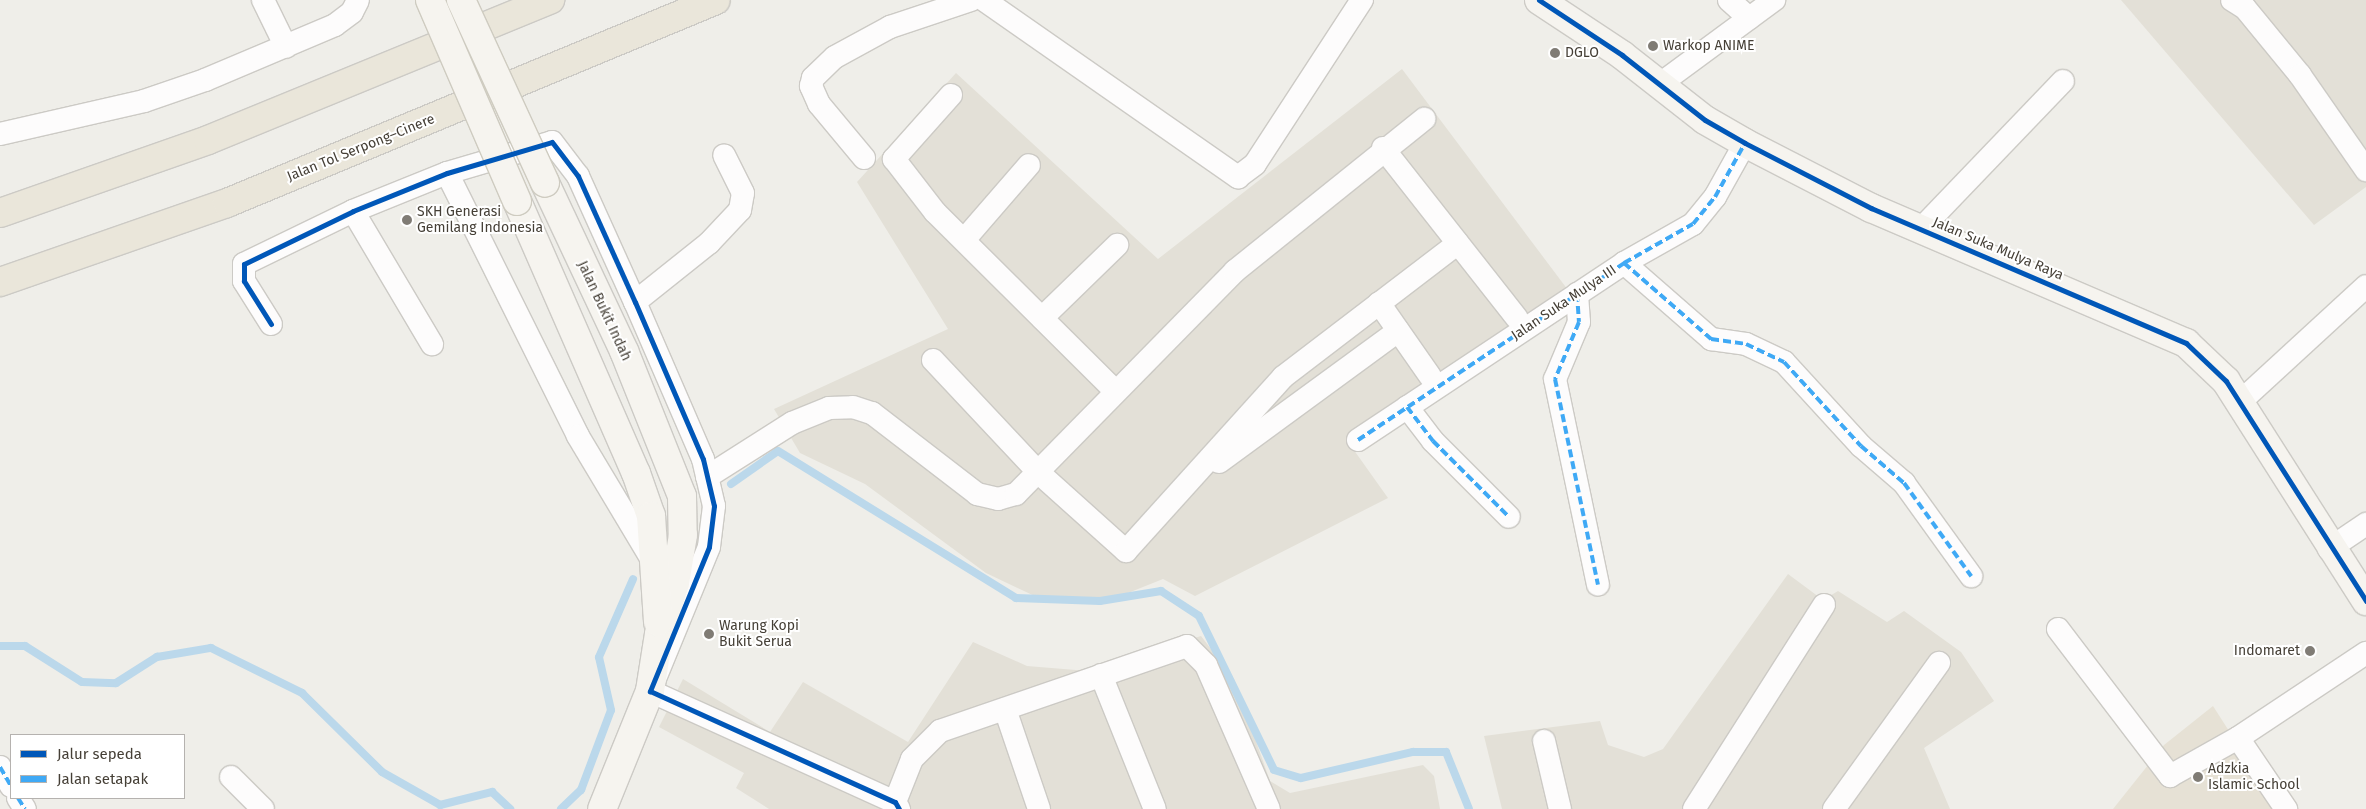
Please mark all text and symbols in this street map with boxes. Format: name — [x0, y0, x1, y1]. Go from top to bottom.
place label: Warkop ANIME — [1663, 38, 1755, 54]
marker: Warkop ANIME — [1647, 40, 1659, 52]
place label: DGLO — [1565, 45, 1599, 61]
marker: DGLO — [1549, 47, 1561, 59]
street label: Jalan Tol Serpong–Cinere — [285, 111, 437, 185]
place label: SKH Generasi Gemilang Indonesia — [417, 204, 543, 236]
marker: SKH Generasi Gemilang Indonesia — [401, 214, 413, 226]
street label: Jalan Suka Mulya Raya — [1930, 214, 2066, 284]
street label: Jalan Bukit Indah — [573, 258, 635, 364]
street label: Jalan Suka Mulya III — [1508, 262, 1620, 344]
place label: Warung Kopi Bukit Serua — [719, 618, 799, 650]
marker: Warung Kopi Bukit Serua — [703, 628, 715, 640]
place label: Indomaret — [2234, 643, 2300, 659]
marker: Indomaret — [2304, 645, 2316, 657]
legend — [10, 734, 185, 799]
text: Jalur sepeda — [57, 745, 142, 763]
place label: Adzkia Islamic School — [2208, 761, 2300, 794]
text: Jalan setapak — [57, 770, 148, 788]
marker: Adzkia Islamic School — [2192, 771, 2204, 783]

